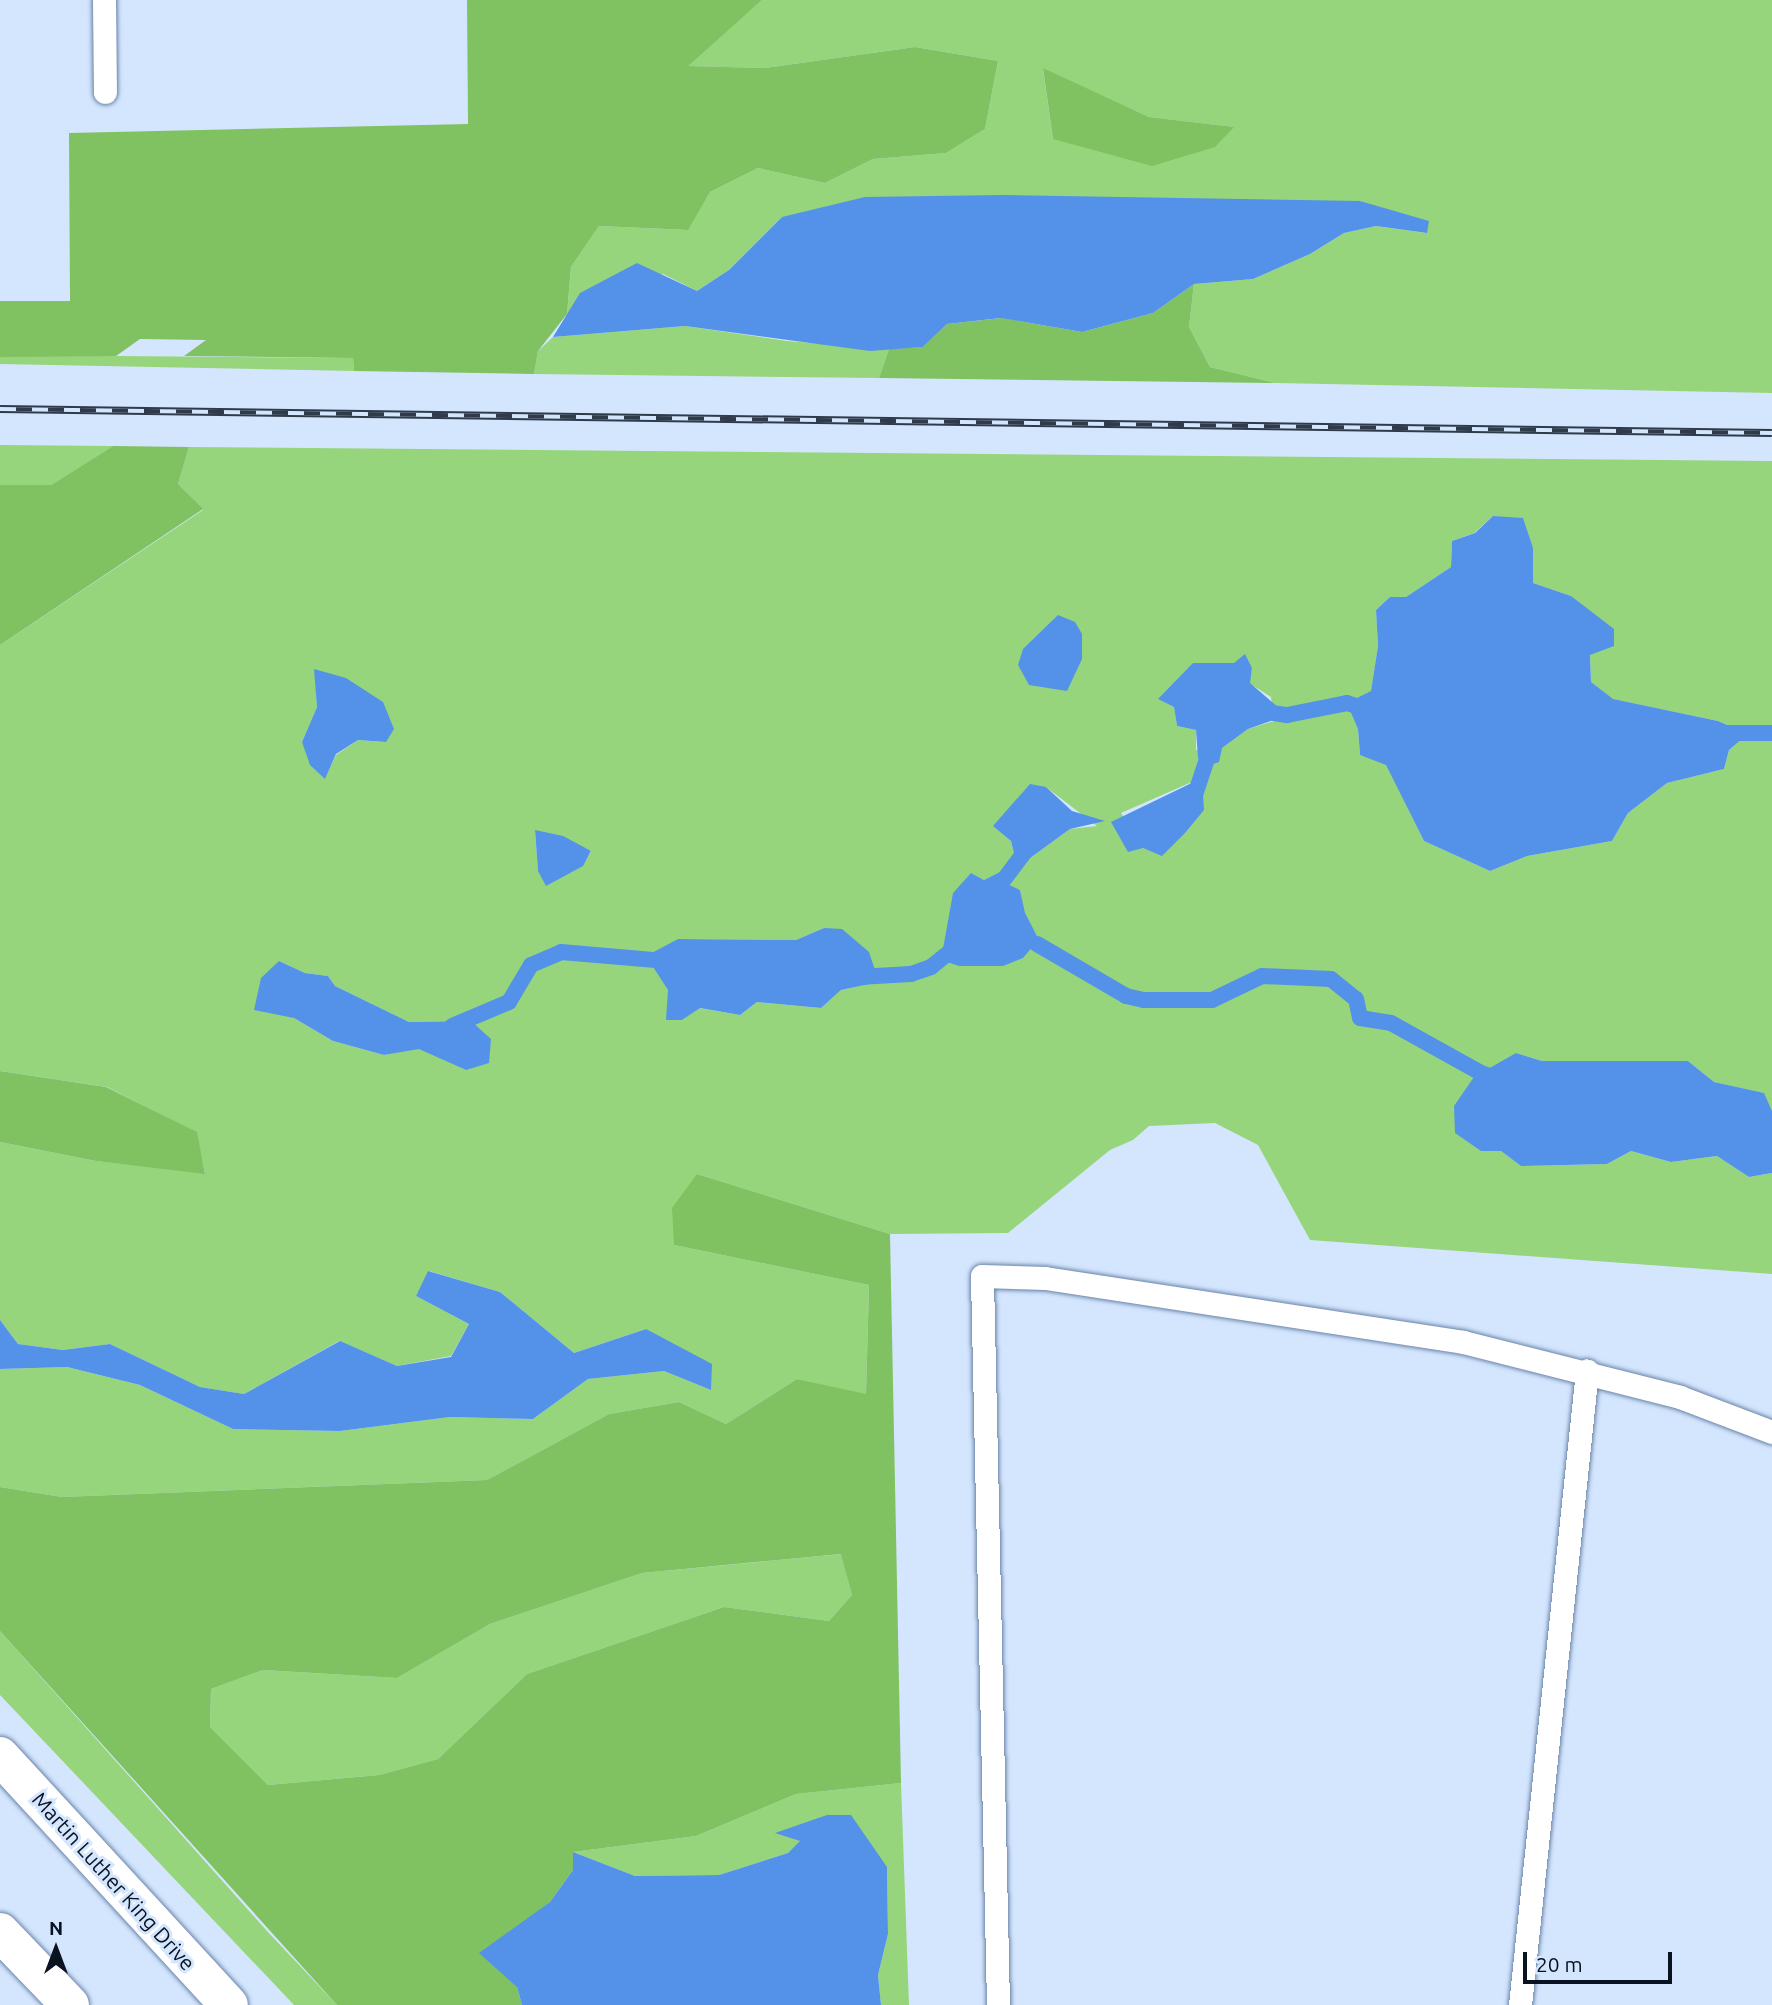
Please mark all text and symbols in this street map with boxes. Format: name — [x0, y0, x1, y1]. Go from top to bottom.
street label: Martin Luther King Drive — [27, 1787, 201, 1975]
north arrow — [21, 1914, 91, 1984]
text: N — [49, 1917, 63, 1939]
scale bar — [1527, 1938, 1676, 1982]
text: 20 m — [1536, 1952, 1583, 1976]

